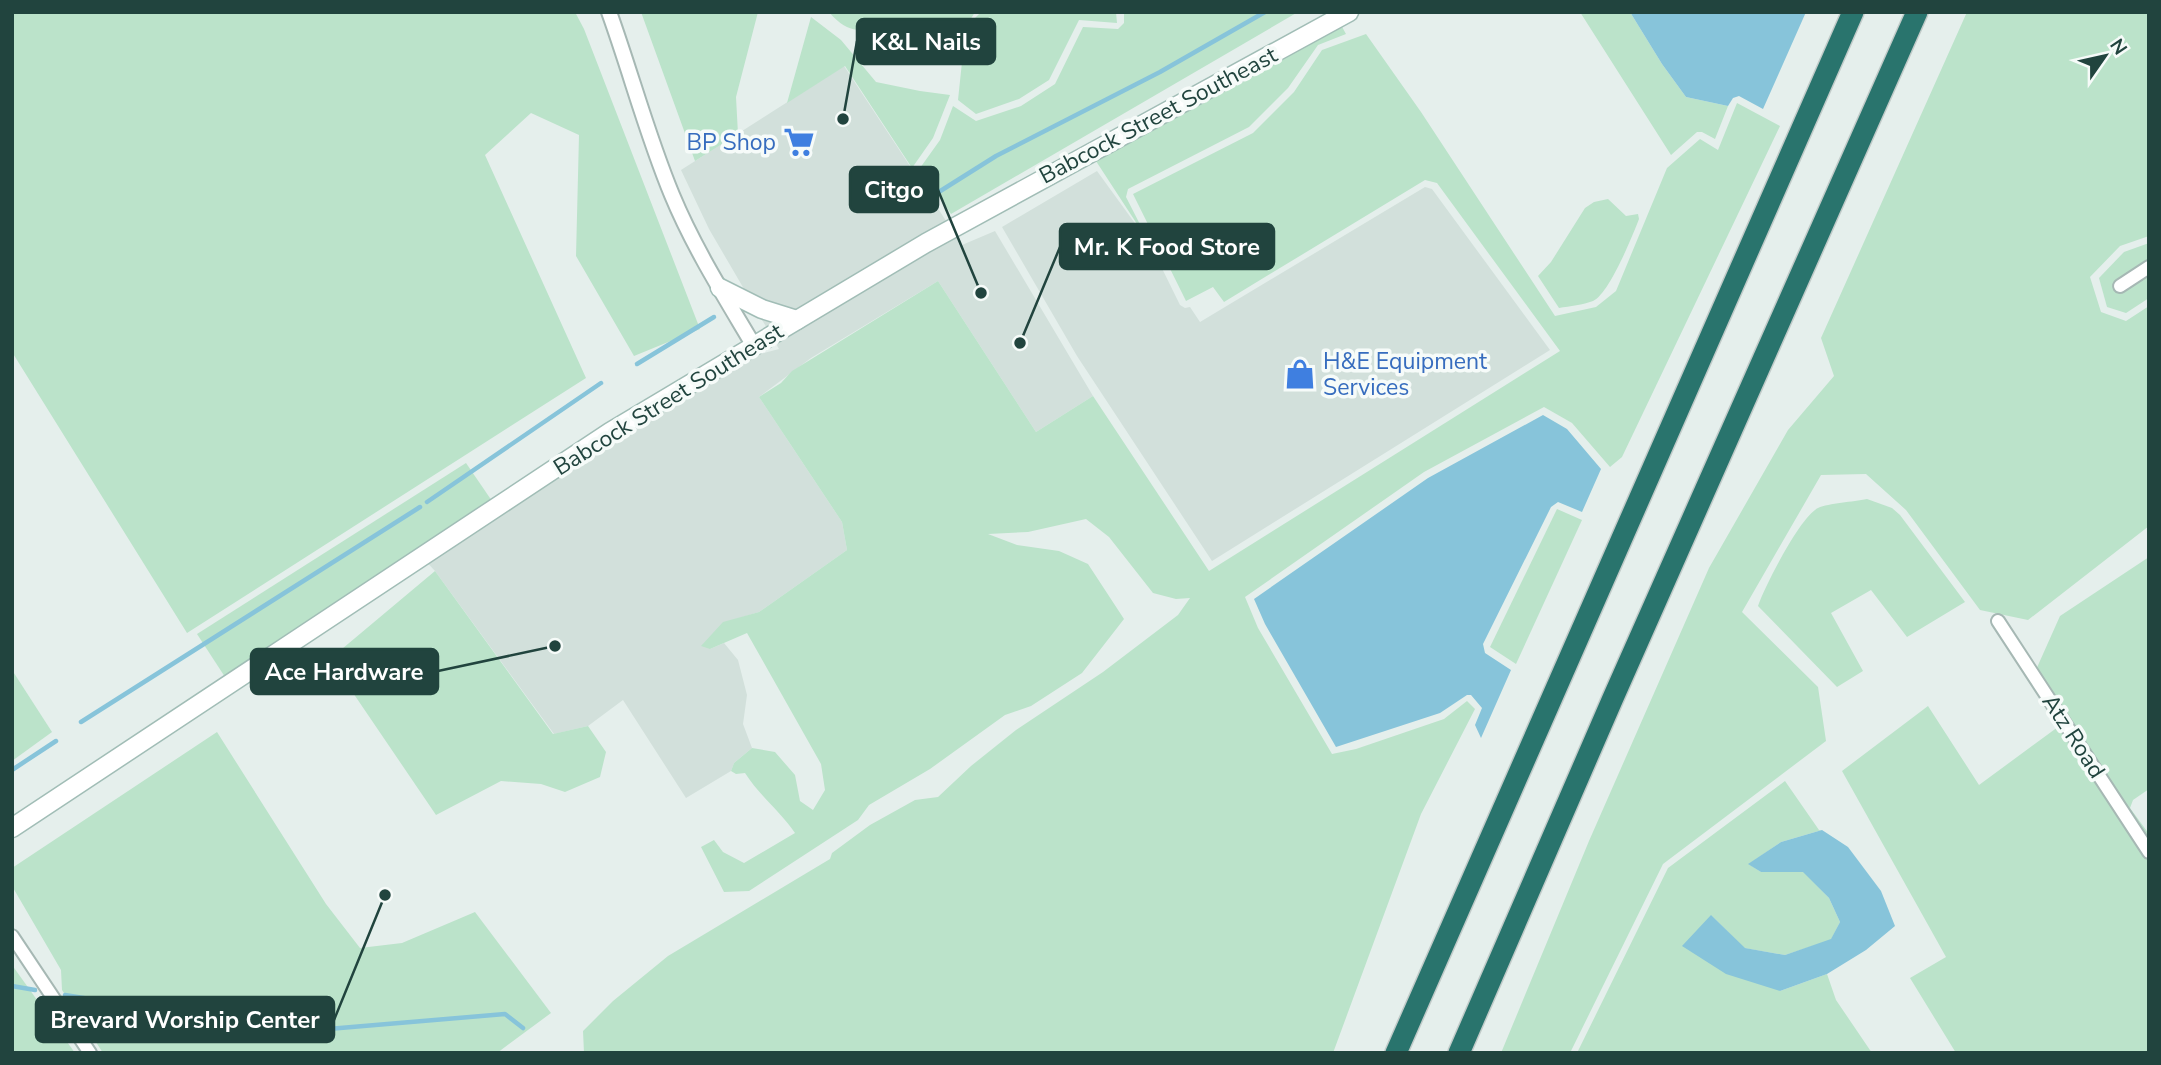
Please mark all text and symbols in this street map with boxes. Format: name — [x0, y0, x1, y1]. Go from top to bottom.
callout: K&L Nails — [857, 19, 995, 64]
north arrow — [2070, 21, 2140, 91]
text: K&L Nails — [871, 26, 981, 58]
text: N — [2104, 34, 2133, 60]
street label: Babcock Street Southeast — [1034, 39, 1284, 191]
supermarket icon: BP Shop — [782, 125, 816, 159]
place label: BP Shop — [687, 127, 776, 158]
callout: Citgo — [850, 167, 938, 212]
text: Citgo — [864, 174, 924, 206]
callout: Mr. K Food Store — [1060, 224, 1274, 269]
text: Mr. K Food Store — [1074, 231, 1260, 263]
street label: Babcock Street Southeast — [547, 315, 790, 483]
place label: H&E Equipment Services — [1323, 346, 1488, 403]
shop icon: H&E Equipment Services — [1283, 357, 1317, 391]
callout: Ace Hardware — [251, 649, 438, 694]
text: Ace Hardware — [264, 656, 424, 688]
street label: Atz Road — [2035, 688, 2112, 784]
callout: Brevard Worship Center — [36, 997, 334, 1042]
text: Brevard Worship Center — [50, 1004, 320, 1036]

